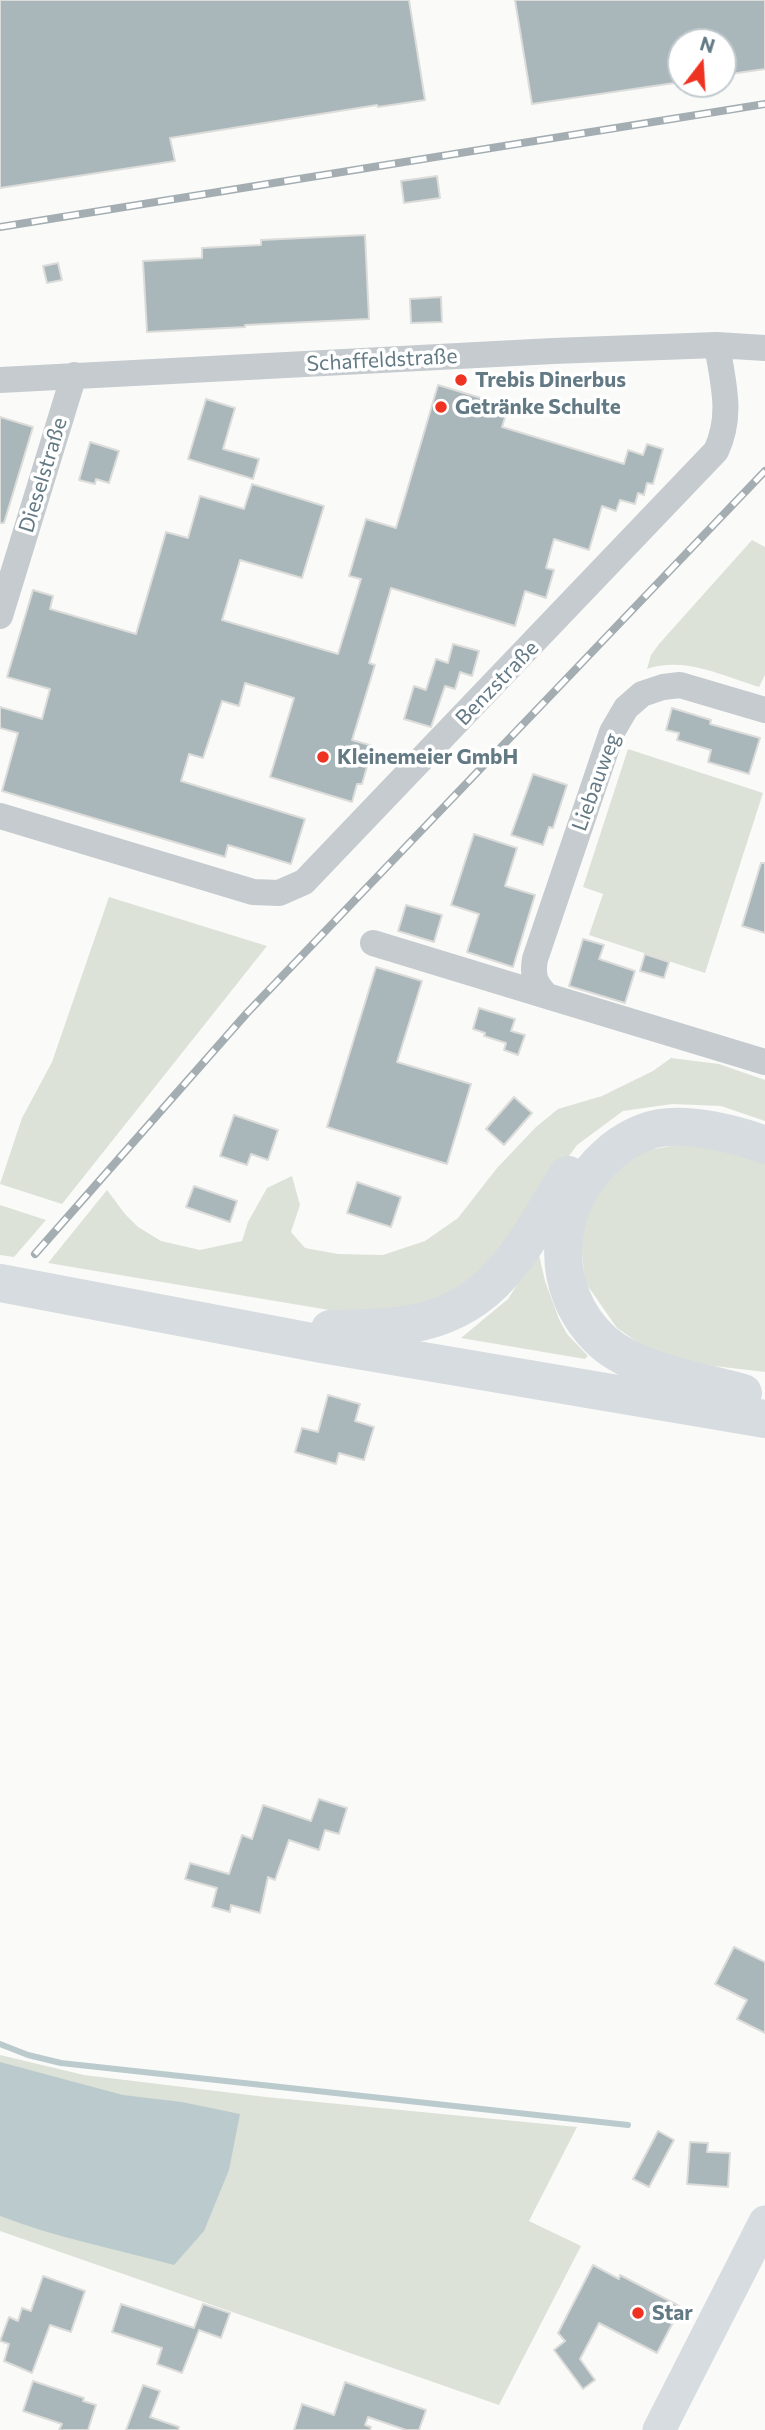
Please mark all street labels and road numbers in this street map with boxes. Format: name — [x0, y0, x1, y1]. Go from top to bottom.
street label: Schaffeldstraße — [306, 343, 458, 377]
street label: Dieselstraße — [14, 414, 72, 536]
street label: Benzstraße — [450, 635, 544, 731]
street label: Liebauweg — [567, 730, 625, 834]

